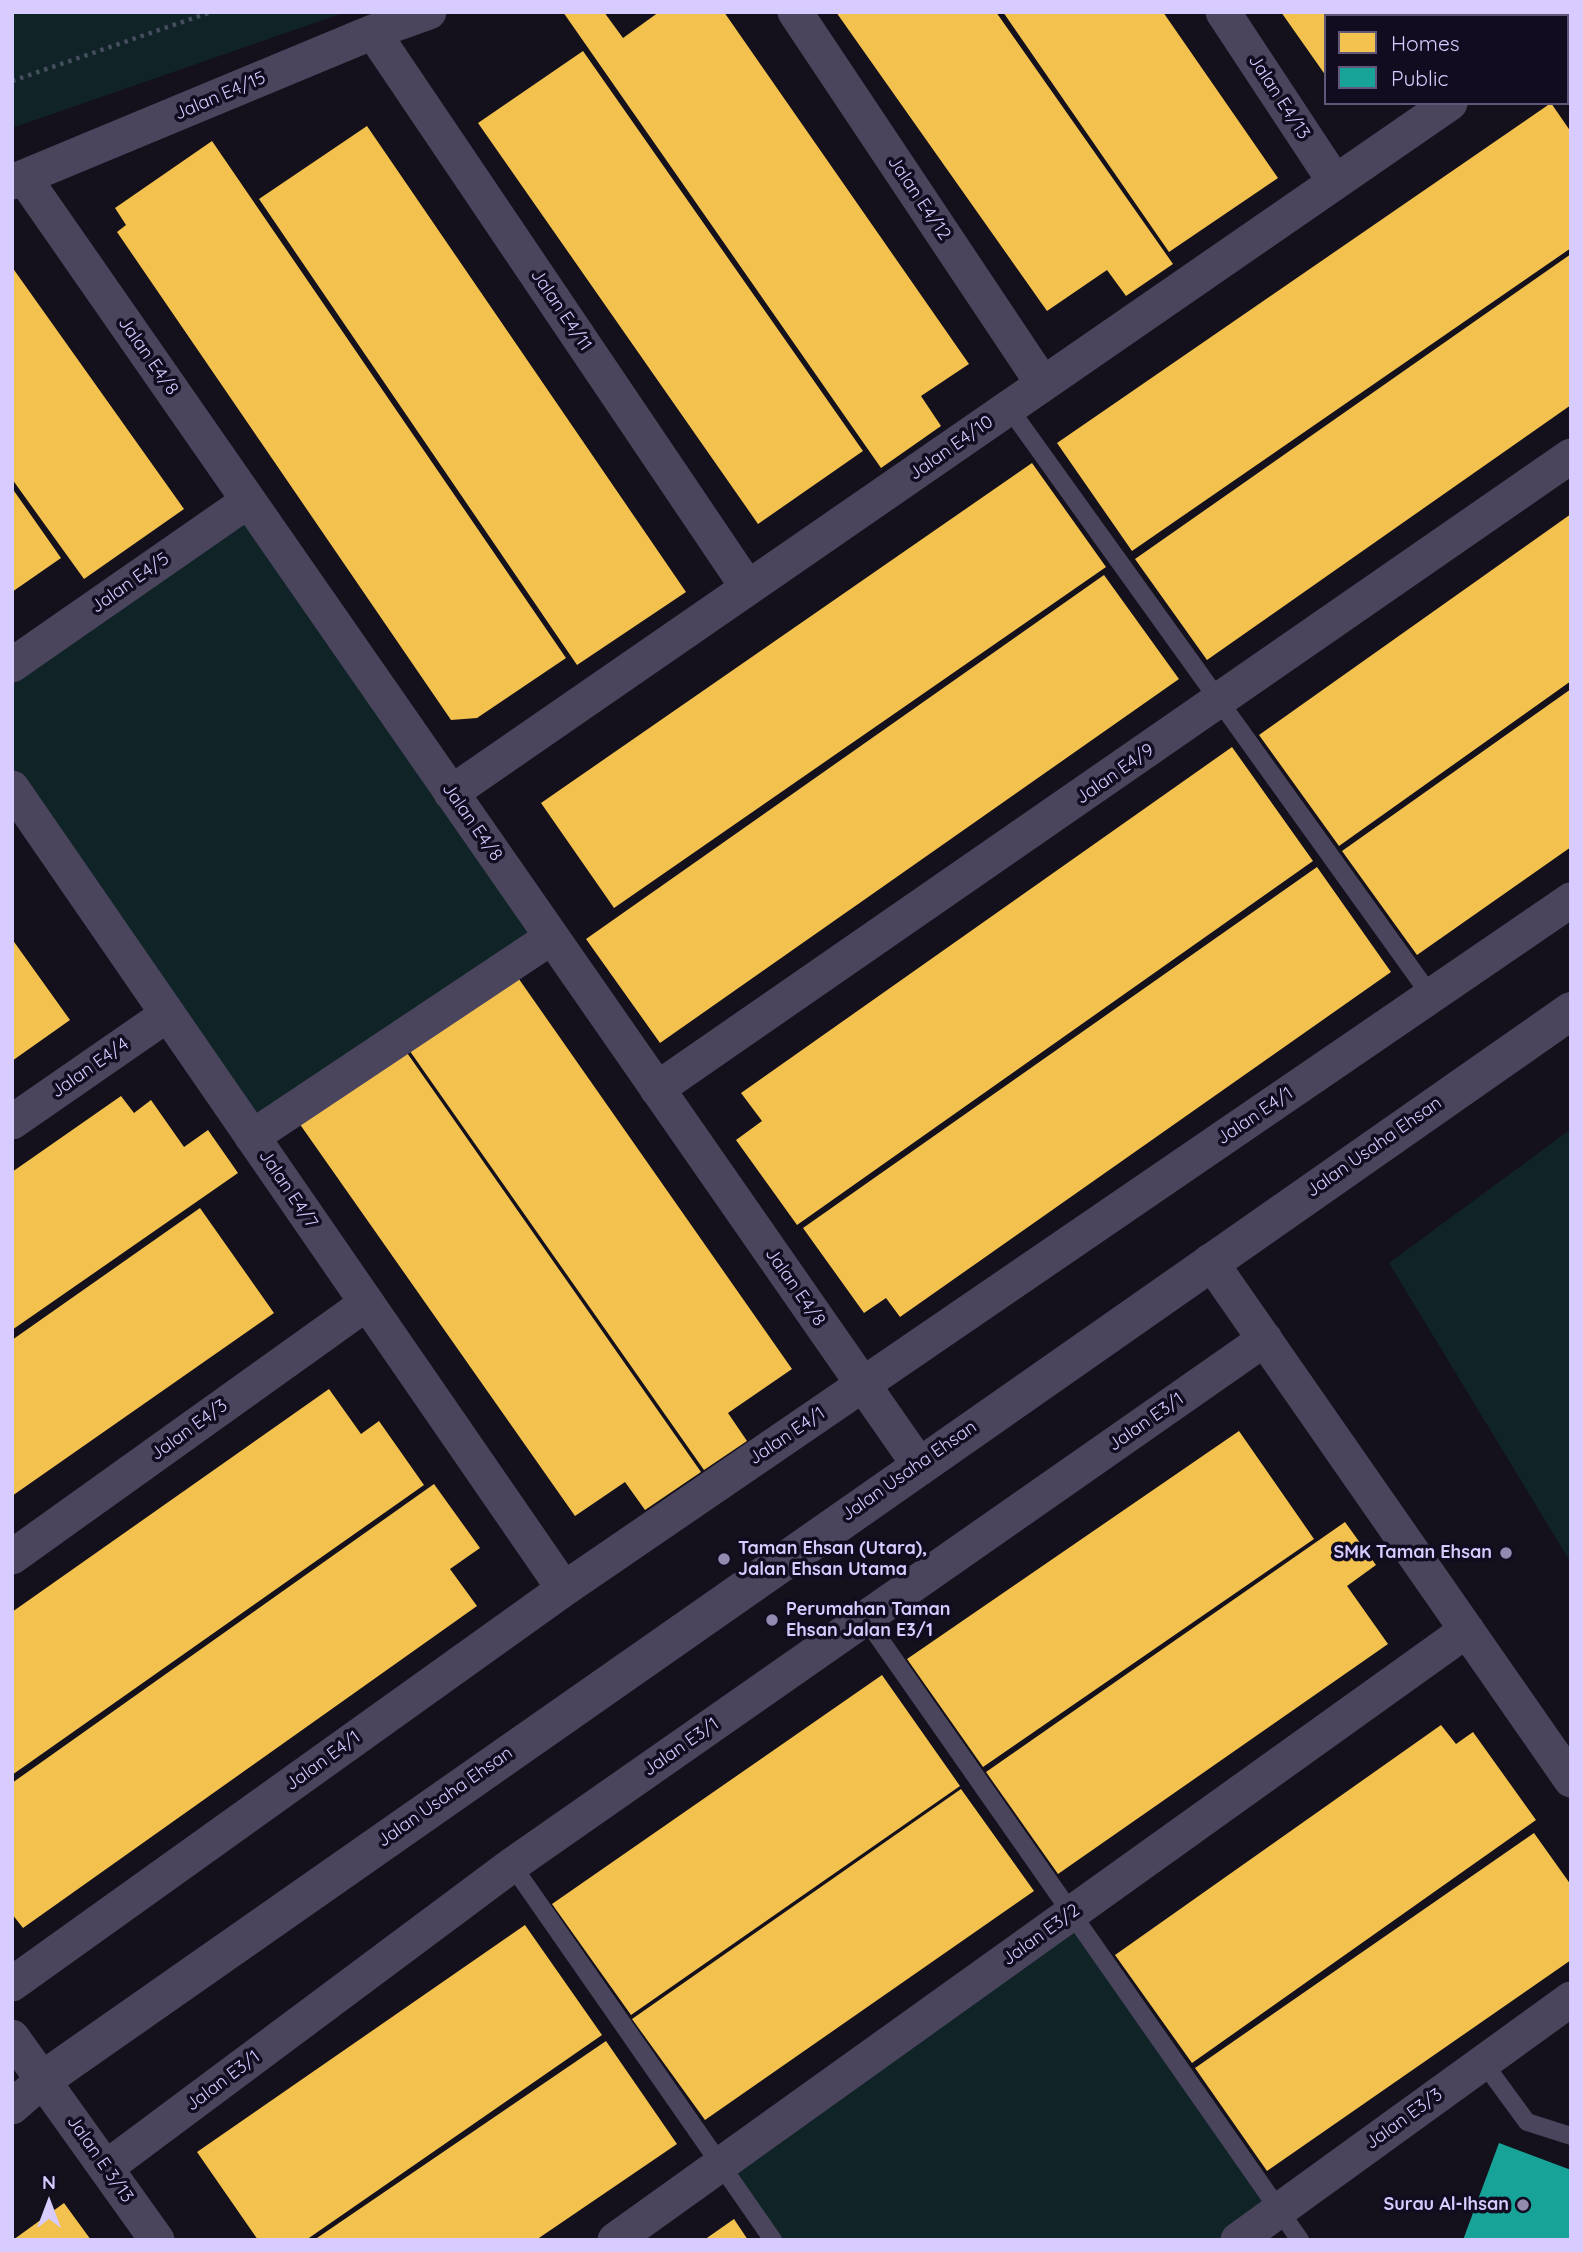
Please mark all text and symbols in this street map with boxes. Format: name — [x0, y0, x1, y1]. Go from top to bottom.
legend — [1324, 14, 1569, 105]
text: Homes — [1391, 30, 1460, 56]
street label: Jalan E4/13 — [1244, 51, 1314, 143]
text: Public — [1391, 65, 1448, 91]
street label: Jalan E4/15 — [171, 67, 269, 125]
street label: Jalan E4/12 — [883, 152, 955, 244]
street label: Jalan E4/11 — [526, 265, 596, 355]
street label: Jalan E4/8 — [113, 313, 183, 399]
street label: Jalan E4/10 — [905, 411, 997, 485]
street label: Jalan E4/5 — [87, 548, 173, 618]
street label: Jalan E4/9 — [1072, 739, 1158, 809]
street label: Jalan E4/8 — [437, 779, 507, 865]
street label: Jalan E4/4 — [47, 1033, 133, 1103]
street label: Jalan E4/1 — [1213, 1083, 1297, 1149]
street label: Jalan Usaha Ehsan — [1302, 1092, 1446, 1202]
street label: Jalan E4/7 — [254, 1146, 322, 1232]
street label: Jalan E4/8 — [760, 1244, 830, 1330]
street label: Jalan E3/1 — [1104, 1388, 1188, 1456]
street label: Jalan E4/3 — [146, 1395, 232, 1465]
street label: Jalan E4/1 — [745, 1403, 829, 1469]
street label: Jalan Usaha Ehsan — [837, 1416, 981, 1526]
place label: Taman Ehsan (Utara), Jalan Ehsan Utama — [738, 1538, 927, 1580]
place label: SMK Taman Ehsan — [1334, 1542, 1492, 1564]
marker: SMK Taman Ehsan — [1498, 1545, 1514, 1561]
marker: Taman Ehsan (Utara), Jalan Ehsan Utama — [716, 1551, 732, 1567]
place label: Perumahan Taman Ehsan Jalan E3/1 — [786, 1599, 951, 1642]
marker: Perumahan Taman Ehsan Jalan E3/1 — [764, 1612, 780, 1628]
street label: Jalan E3/1 — [639, 1713, 723, 1781]
street label: Jalan E4/1 — [281, 1727, 365, 1795]
street label: Jalan Usaha Ehsan — [373, 1742, 517, 1852]
street label: Jalan E3/2 — [998, 1900, 1084, 1970]
street label: Jalan E3/1 — [182, 2046, 264, 2116]
street label: Jalan E3/3 — [1361, 2084, 1447, 2154]
street label: Jalan E 3/13 — [62, 2111, 138, 2207]
north arrow — [14, 2168, 84, 2238]
text: N — [42, 2170, 56, 2194]
place label: Surau Al-Ihsan — [1384, 2194, 1509, 2216]
marker: Surau Al-Ihsan — [1515, 2197, 1531, 2213]

